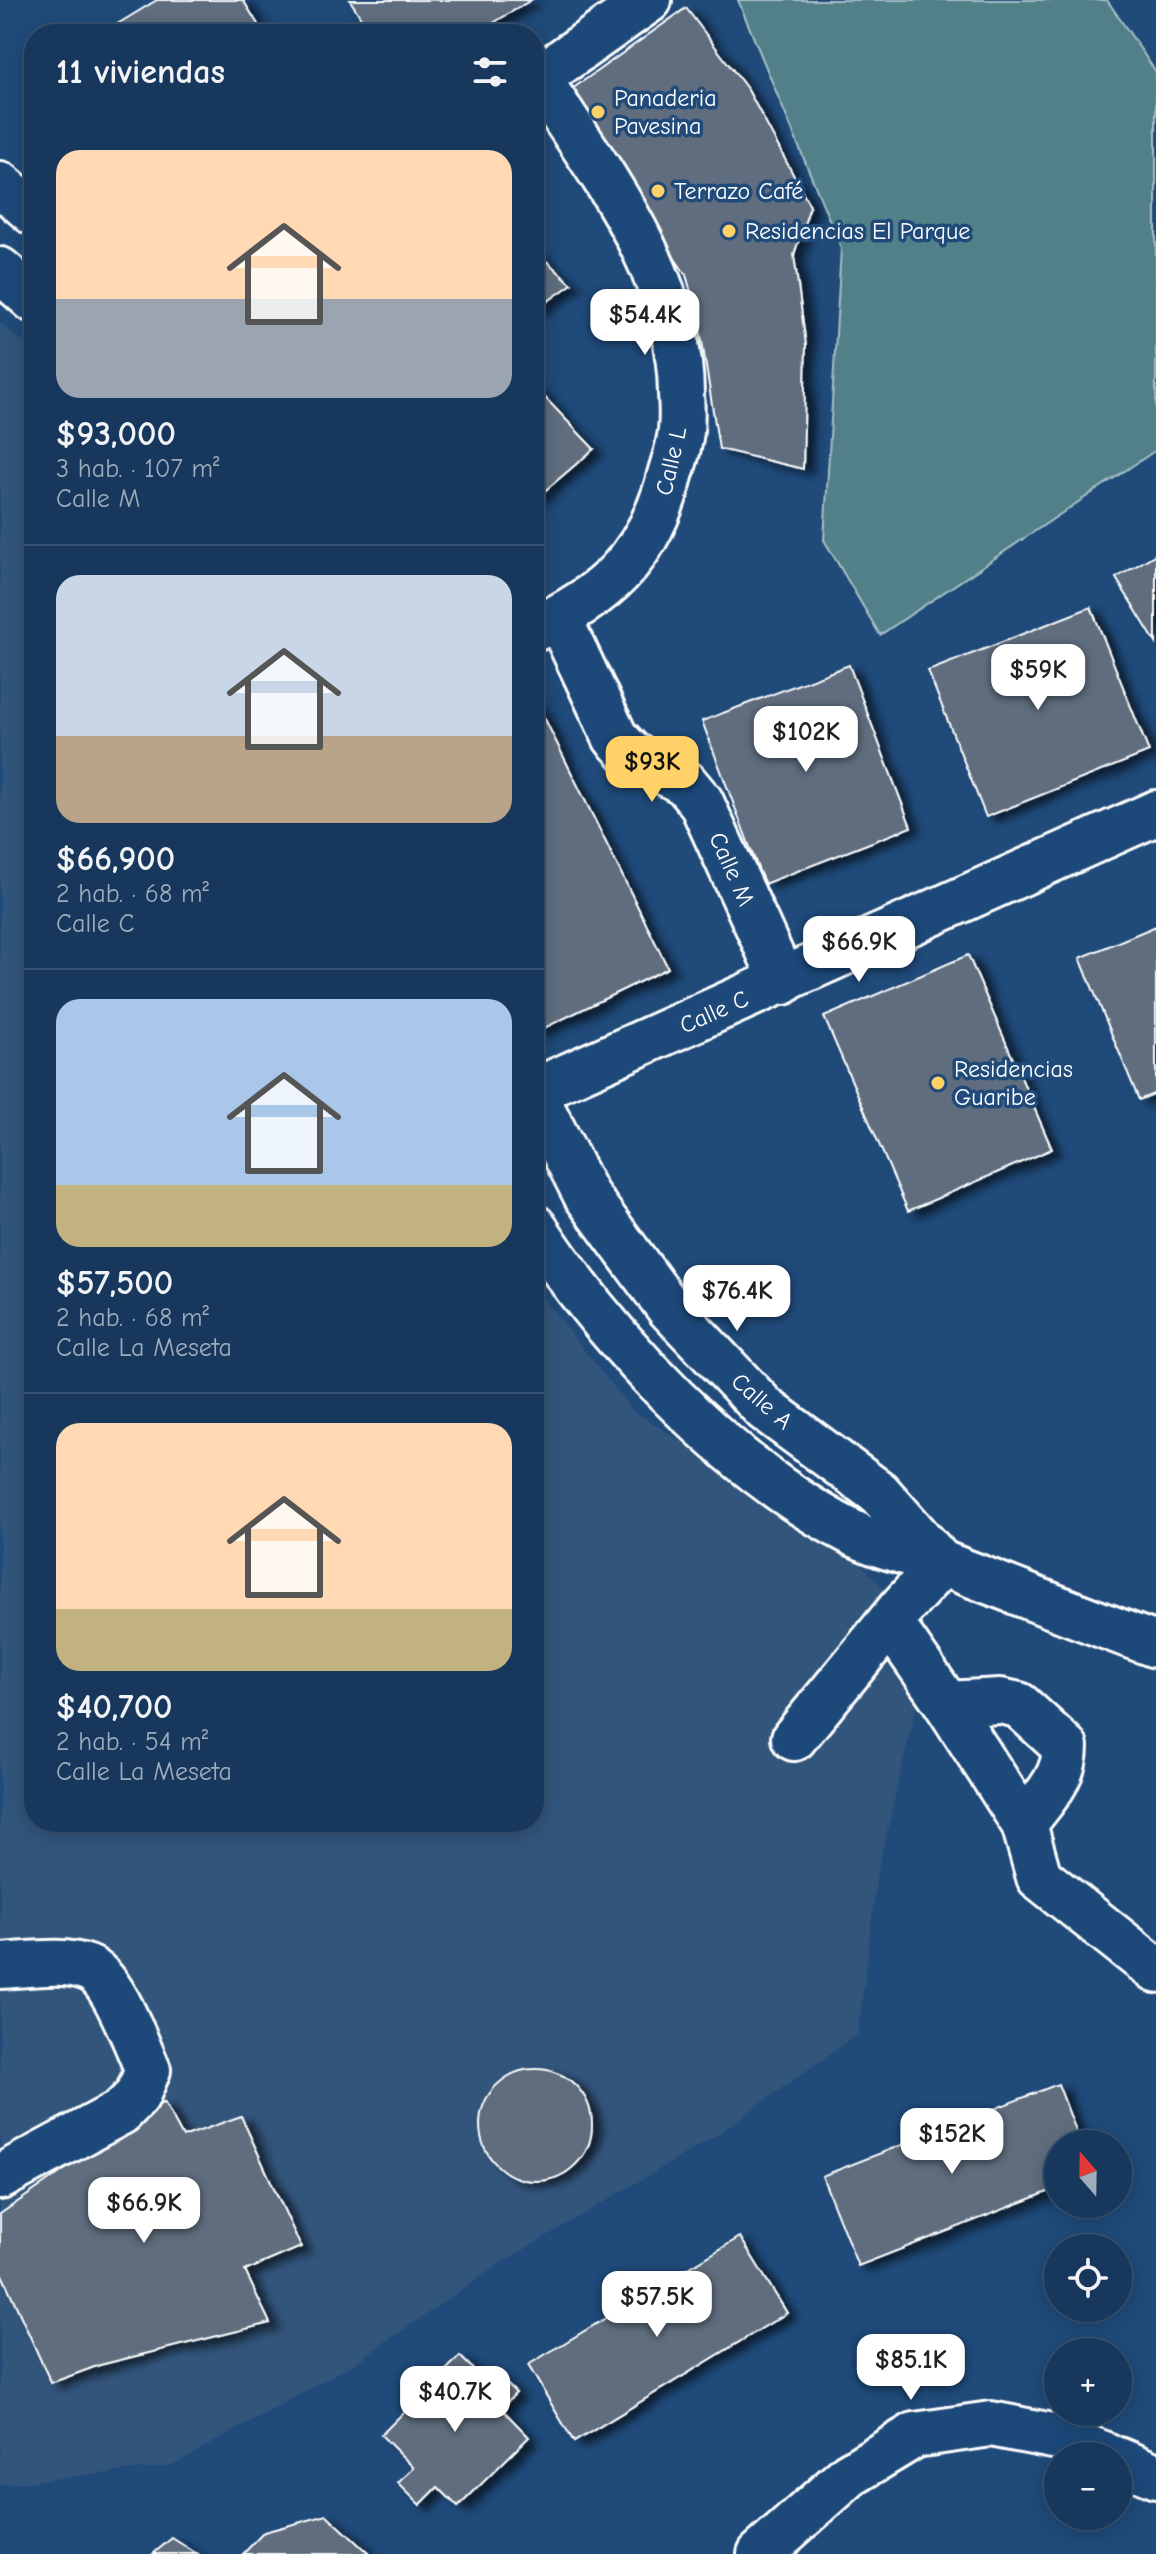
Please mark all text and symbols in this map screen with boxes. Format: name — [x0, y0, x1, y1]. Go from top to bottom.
icon: filters — [468, 50, 512, 94]
text: 11 viviendas — [56, 52, 225, 92]
place label: Panaderia Pavesina — [614, 84, 717, 140]
marker: Panaderia Pavesina — [589, 103, 607, 121]
place label: Terrazo Café — [674, 177, 803, 205]
marker: Terrazo Café — [649, 182, 667, 200]
icon: home — [212, 202, 356, 346]
place label: Residencias El Parque — [745, 217, 970, 245]
marker: Residencias El Parque — [720, 222, 738, 240]
pin: $54.4K — [580, 289, 710, 357]
text: $54.4K — [608, 300, 682, 330]
text: $93,000 — [56, 414, 176, 454]
street label: Calle L — [650, 424, 692, 498]
text: 3 hab. · 107 m² — [56, 454, 219, 484]
text: Calle M — [56, 484, 140, 514]
icon: home — [212, 627, 356, 771]
pin: $59K — [991, 644, 1085, 712]
text: $59K — [1009, 655, 1067, 685]
pin: $102K — [750, 706, 862, 774]
text: $102K — [772, 717, 840, 747]
pin: $93K — [605, 736, 699, 804]
text: $93K — [624, 747, 680, 777]
street label: Calle M — [703, 828, 761, 910]
text: $66,900 — [56, 839, 175, 879]
text: 2 hab. · 68 m² — [56, 879, 209, 909]
text: Calle C — [56, 909, 134, 939]
pin: $66.9K — [794, 916, 924, 984]
text: $66.9K — [821, 927, 897, 957]
street label: Calle C — [675, 984, 753, 1040]
icon: home — [212, 1051, 356, 1195]
place label: Residencias Guaribe — [954, 1055, 1073, 1111]
marker: Residencias Guaribe — [929, 1074, 947, 1092]
text: $57,500 — [56, 1263, 173, 1303]
pin: $76.4K — [672, 1265, 802, 1333]
text: $76.4K — [701, 1276, 773, 1306]
text: 2 hab. · 68 m² — [56, 1303, 209, 1333]
text: Calle La Meseta — [56, 1333, 232, 1363]
street label: Calle A — [726, 1367, 798, 1435]
icon: home — [212, 1475, 356, 1619]
text: $40,700 — [56, 1687, 173, 1727]
text: 2 hab. · 54 m² — [56, 1727, 208, 1757]
text: Calle La Meseta — [56, 1757, 232, 1787]
pin: $152K — [896, 2108, 1008, 2176]
text: $152K — [918, 2119, 986, 2149]
north arrow — [1044, 2130, 1132, 2218]
map controls — [1044, 2130, 1132, 2530]
pin: $66.9K — [79, 2177, 209, 2245]
text: $66.9K — [106, 2188, 182, 2218]
button: locate — [1044, 2234, 1132, 2322]
pin: $57.5K — [592, 2271, 722, 2339]
text: $57.5K — [620, 2282, 694, 2312]
pin: $85.1K — [846, 2334, 976, 2402]
button: + — [1044, 2338, 1132, 2426]
text: $85.1K — [875, 2345, 947, 2375]
pin: $40.7K — [390, 2366, 520, 2434]
text: $40.7K — [418, 2377, 492, 2407]
button: − — [1044, 2442, 1132, 2530]

